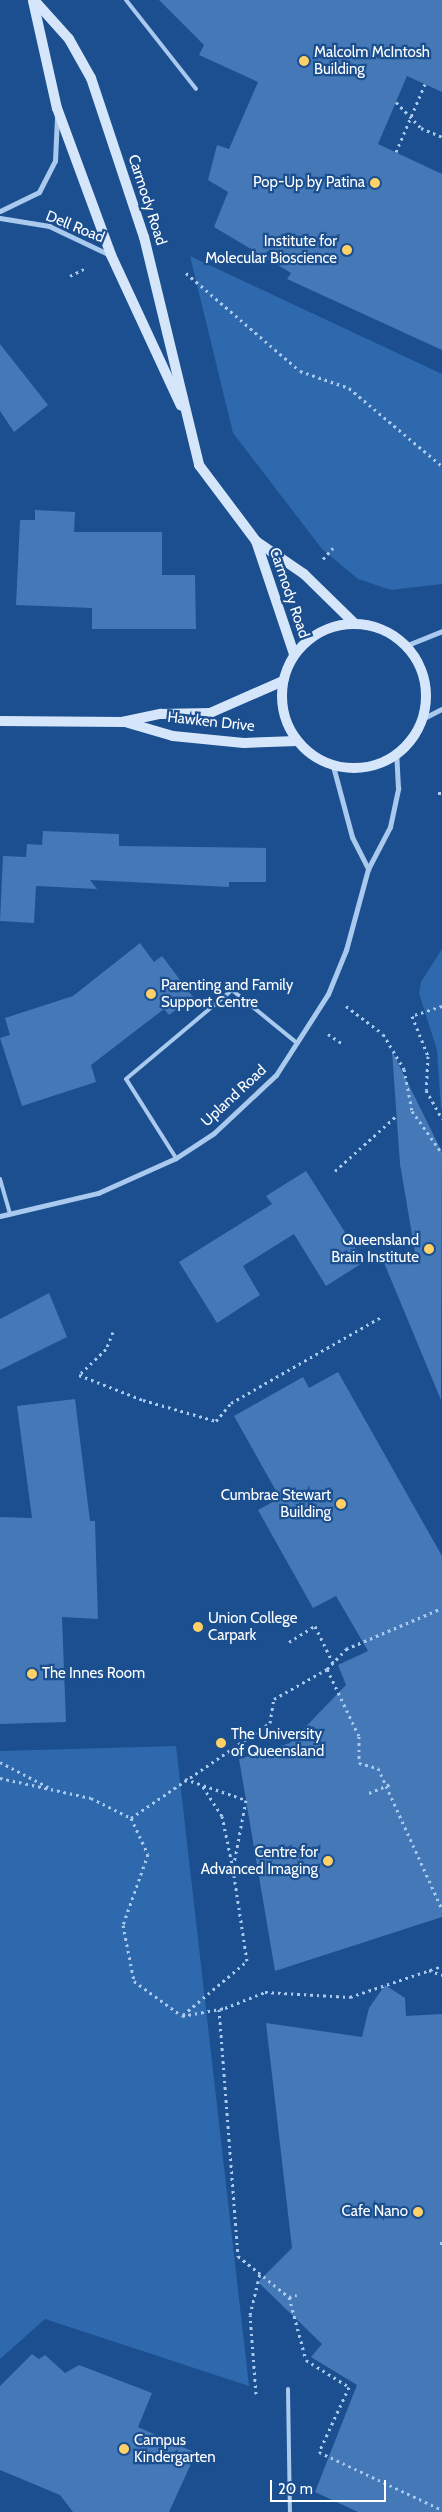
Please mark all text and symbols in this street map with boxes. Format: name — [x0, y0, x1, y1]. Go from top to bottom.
place label: Malcolm McIntosh Building — [314, 43, 430, 78]
marker: Malcolm McIntosh Building — [298, 55, 310, 67]
street label: Carmody Road — [124, 152, 170, 248]
place label: Pop-Up by Patina — [253, 174, 365, 192]
marker: Pop-Up by Patina — [369, 177, 381, 189]
street label: Dell Road — [43, 207, 107, 247]
place label: Institute for Molecular Bioscience — [205, 232, 337, 267]
marker: Institute for Molecular Bioscience — [341, 244, 353, 256]
street label: Carmody Road — [265, 545, 313, 641]
street label: Hawken Drive — [166, 708, 256, 736]
place label: Parenting and Family Support Centre — [161, 976, 293, 1011]
marker: Parenting and Family Support Centre — [145, 988, 157, 1000]
street label: Upland Road — [198, 1061, 270, 1131]
place label: Queensland Brain Institute — [331, 1231, 419, 1266]
marker: Queensland Brain Institute — [423, 1243, 435, 1255]
place label: Cumbrae Stewart Building — [221, 1486, 331, 1521]
marker: Cumbrae Stewart Building — [335, 1498, 347, 1510]
place label: Union College Carpark — [208, 1609, 297, 1644]
marker: Union College Carpark — [192, 1621, 204, 1633]
place label: The Innes Room — [42, 1665, 145, 1683]
marker: The Innes Room — [26, 1668, 38, 1680]
place label: The University of Queensland — [231, 1725, 324, 1760]
marker: The University of Queensland — [215, 1737, 227, 1749]
place label: Centre for Advanced Imaging — [201, 1843, 318, 1878]
marker: Centre for Advanced Imaging — [322, 1855, 334, 1867]
place label: Cafe Nano — [342, 2203, 408, 2221]
marker: Cafe Nano — [412, 2206, 424, 2218]
place label: Campus Kindergarten — [134, 2431, 216, 2466]
marker: Campus Kindergarten — [118, 2443, 130, 2455]
scale bar — [272, 2470, 388, 2502]
text: 20 m — [278, 2480, 313, 2498]

